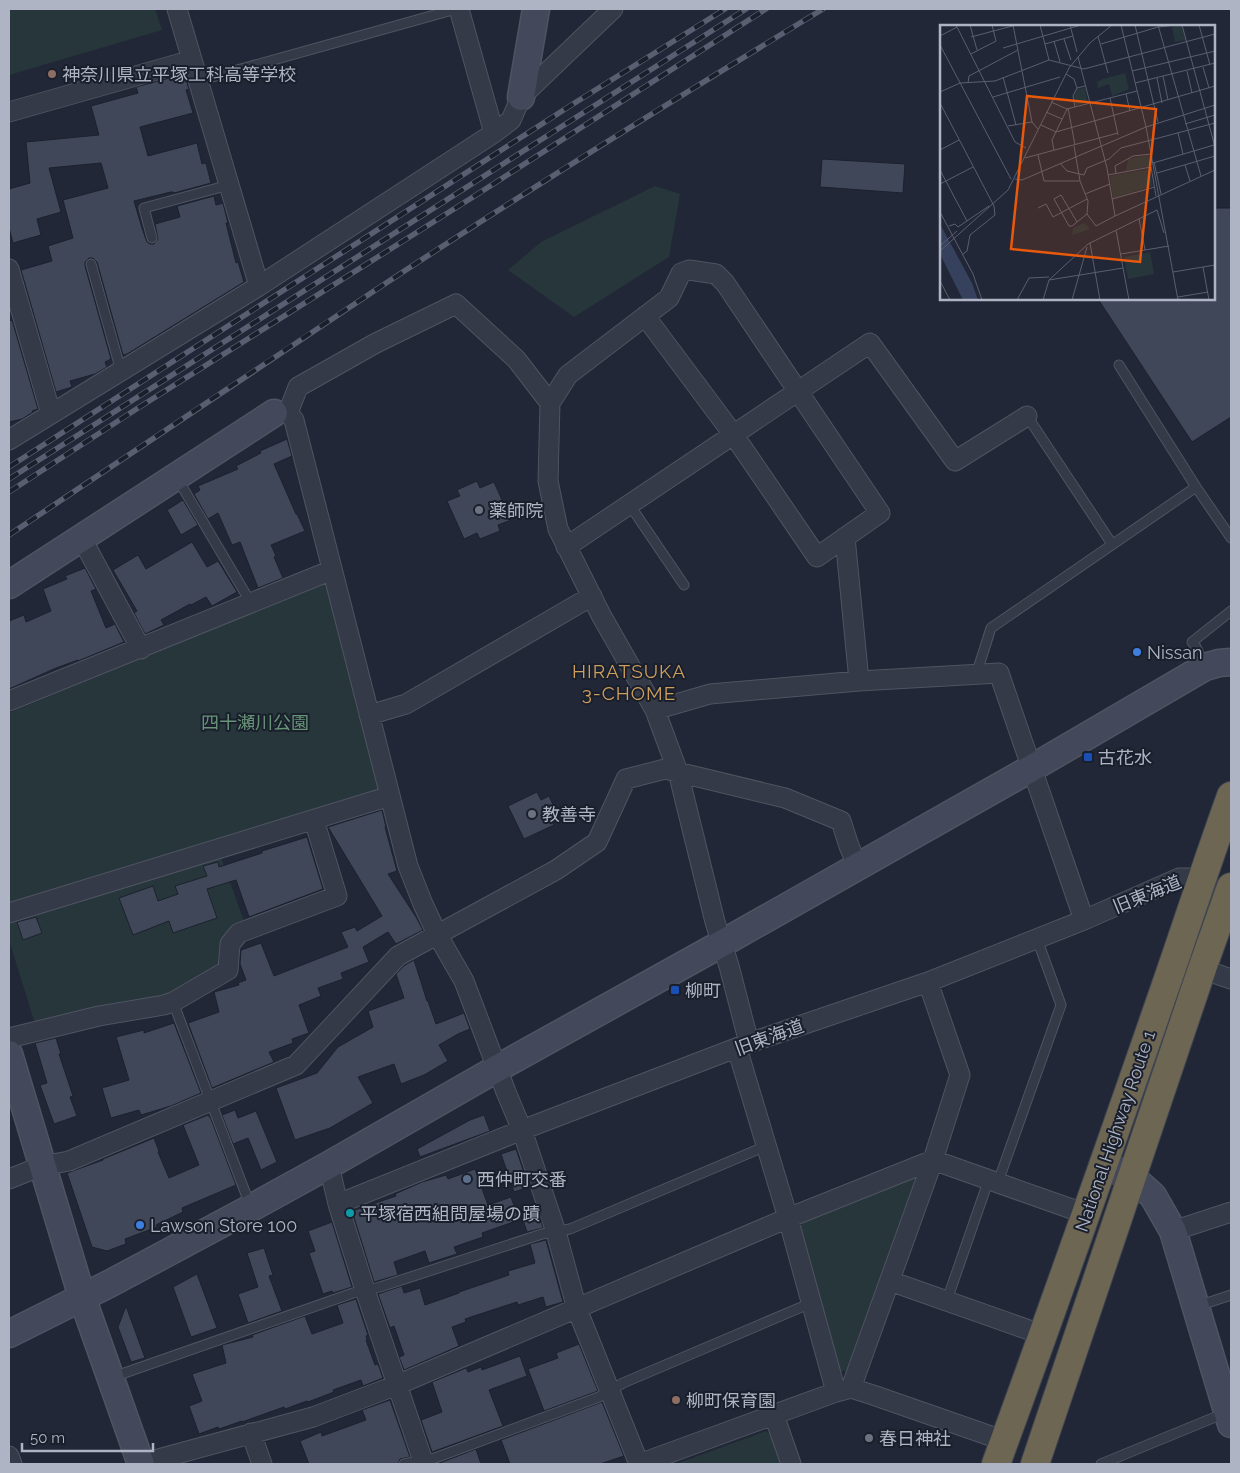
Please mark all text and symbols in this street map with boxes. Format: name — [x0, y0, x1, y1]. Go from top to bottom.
inset map — [940, 25, 1215, 300]
place label: 神奈川県立平塚工科高等学校 — [62, 64, 296, 85]
marker: 神奈川県立平塚工科高等学校 — [46, 68, 58, 80]
place label: 薬師院 — [489, 500, 543, 521]
marker: 薬師院 — [473, 504, 485, 516]
place label: Nissan — [1147, 642, 1203, 663]
marker: Nissan — [1131, 646, 1143, 658]
district label: HIRATSUKA 3-CHOME — [572, 660, 686, 704]
park label: 四十瀬川公園 — [201, 712, 309, 733]
place label: 古花水 — [1098, 747, 1152, 768]
marker: 古花水 — [1082, 751, 1094, 763]
place label: 教善寺 — [542, 804, 596, 825]
marker: 教善寺 — [526, 808, 538, 820]
street label: 旧東海道 — [1110, 871, 1184, 917]
place label: 柳町 — [685, 980, 721, 1001]
marker: 柳町 — [669, 984, 681, 996]
street label: 旧東海道 — [732, 1015, 806, 1059]
street label: National Highway Route 1 — [1071, 1027, 1159, 1234]
place label: 西仲町交番 — [477, 1169, 567, 1190]
marker: 西仲町交番 — [461, 1173, 473, 1185]
place label: 平塚宿西組問屋場の蹟 — [360, 1203, 540, 1224]
marker: 平塚宿西組問屋場の蹟 — [344, 1207, 356, 1219]
place label: Lawson Store 100 — [150, 1215, 297, 1236]
marker: Lawson Store 100 — [134, 1219, 146, 1231]
place label: 柳町保育園 — [686, 1390, 776, 1411]
marker: 柳町保育園 — [670, 1394, 682, 1406]
scale bar — [22, 1420, 154, 1452]
place label: 春日神社 — [879, 1428, 951, 1449]
text: 50 m — [30, 1429, 65, 1447]
marker: 春日神社 — [863, 1432, 875, 1444]

